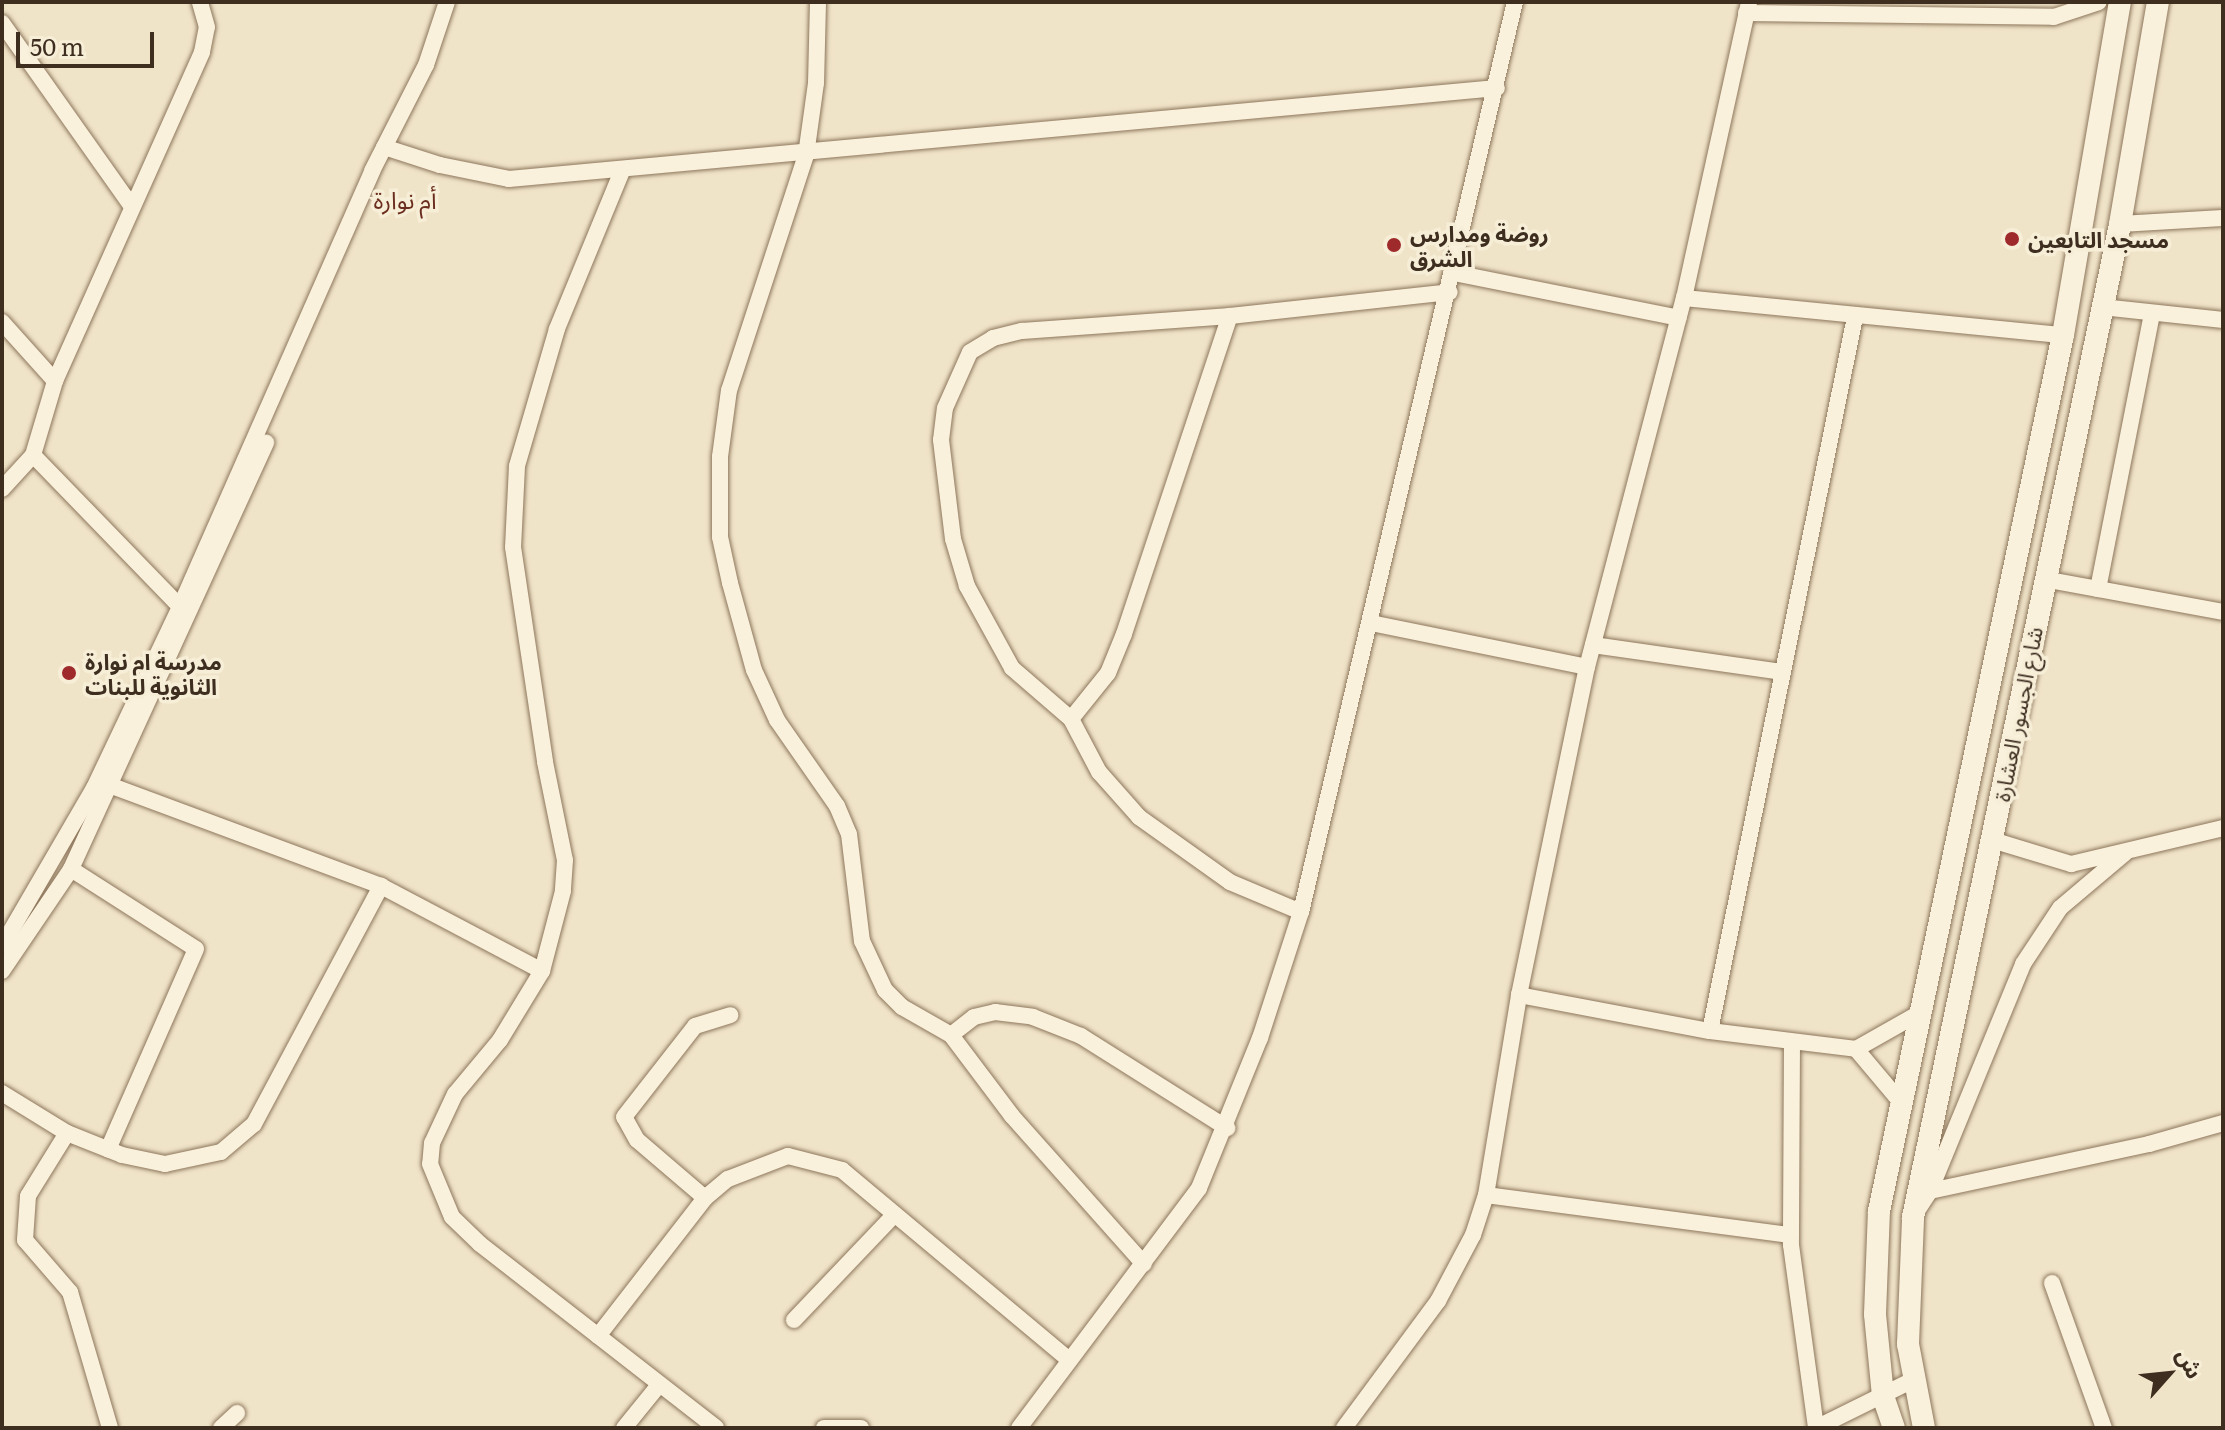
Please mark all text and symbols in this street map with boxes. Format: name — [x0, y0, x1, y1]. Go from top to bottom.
scale bar — [20, 16, 158, 66]
text: 50 m — [30, 28, 84, 63]
district label: أم نوارة — [373, 185, 437, 213]
place label: روضة ومدارس الشرق — [1410, 219, 1549, 270]
place label: مسجد التابعين — [2028, 226, 2169, 252]
marker: مسجد التابعين — [2003, 230, 2021, 248]
marker: روضة ومدارس الشرق — [1385, 236, 1403, 254]
street label: شارع الجسور العشارة — [1987, 624, 2047, 804]
place label: مدرسة ام نوارة الثانوية للبنات — [85, 647, 222, 698]
marker: مدرسة ام نوارة الثانوية للبنات — [60, 664, 78, 682]
north arrow — [2129, 1334, 2209, 1414]
text: ش — [2169, 1342, 2212, 1384]

